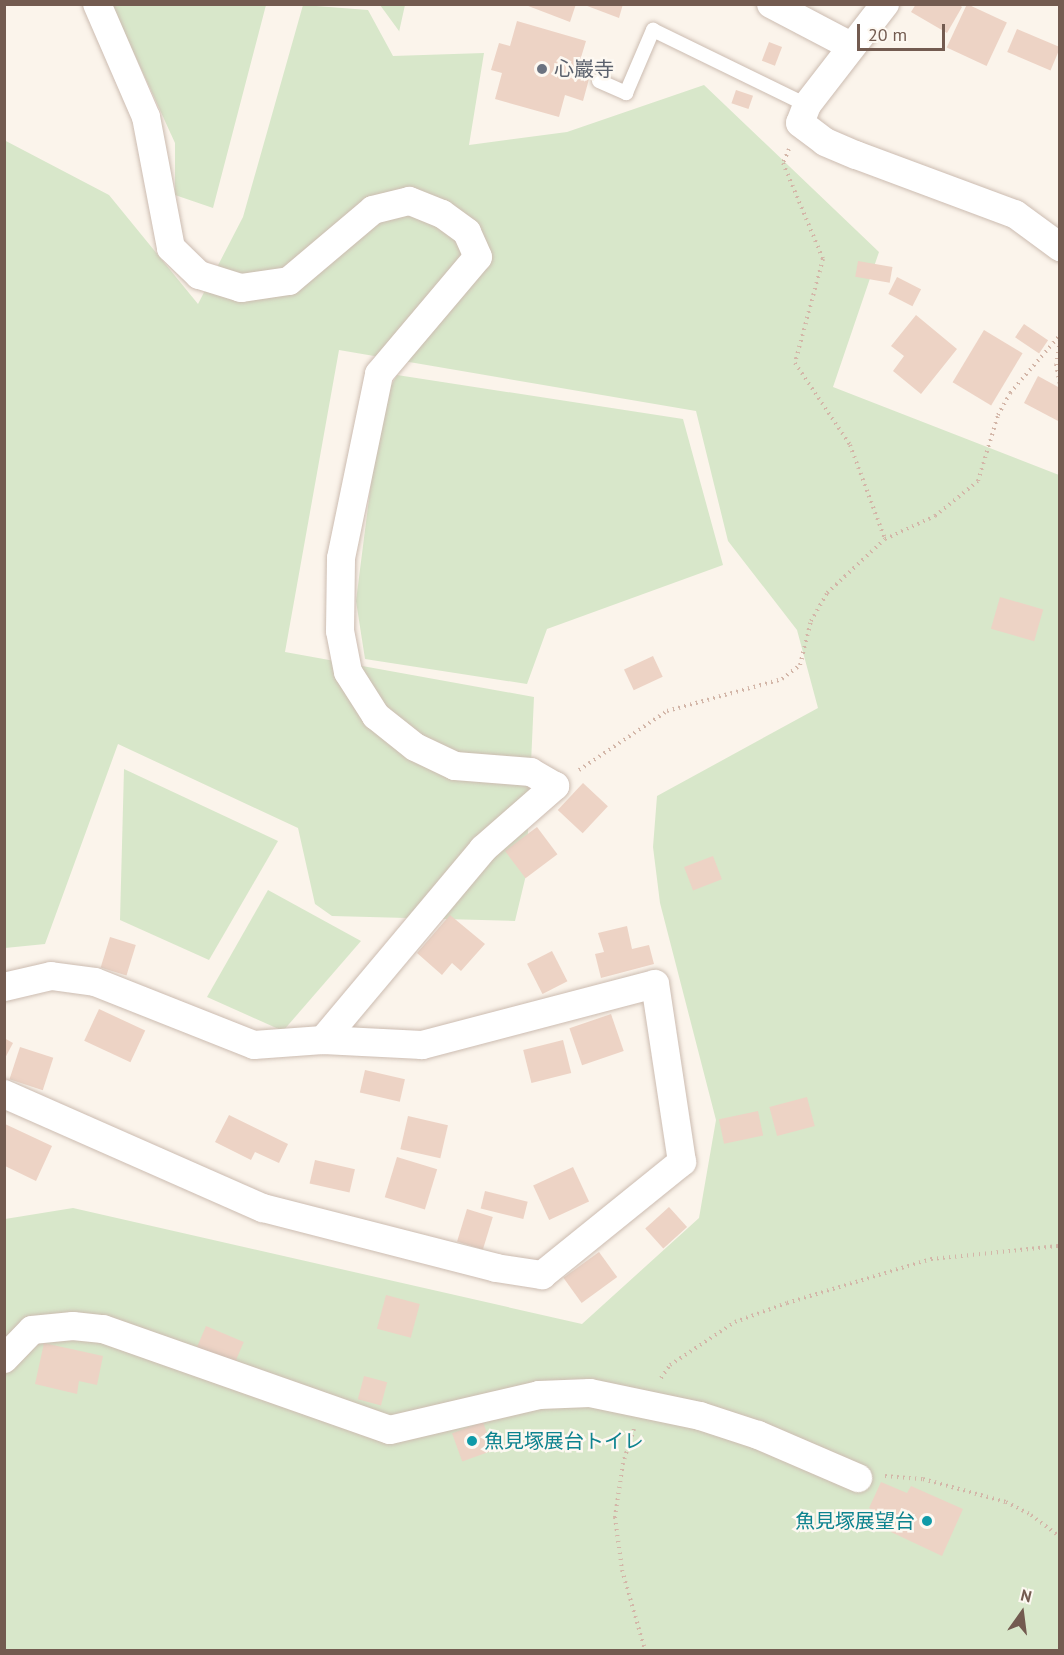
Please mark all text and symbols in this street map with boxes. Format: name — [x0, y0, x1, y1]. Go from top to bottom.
scale bar — [860, 12, 948, 50]
text: 20 m — [868, 23, 907, 46]
place label: 心巖寺 — [554, 57, 614, 81]
marker: 心巖寺 — [535, 62, 549, 76]
place label: 魚見塚展台トイレ — [484, 1429, 644, 1453]
marker: 魚見塚展台トイレ — [465, 1434, 479, 1448]
place label: 魚見塚展望台 — [795, 1509, 915, 1533]
marker: 魚見塚展望台 — [920, 1514, 934, 1528]
north arrow — [992, 1583, 1052, 1643]
text: N — [1019, 1585, 1034, 1607]

